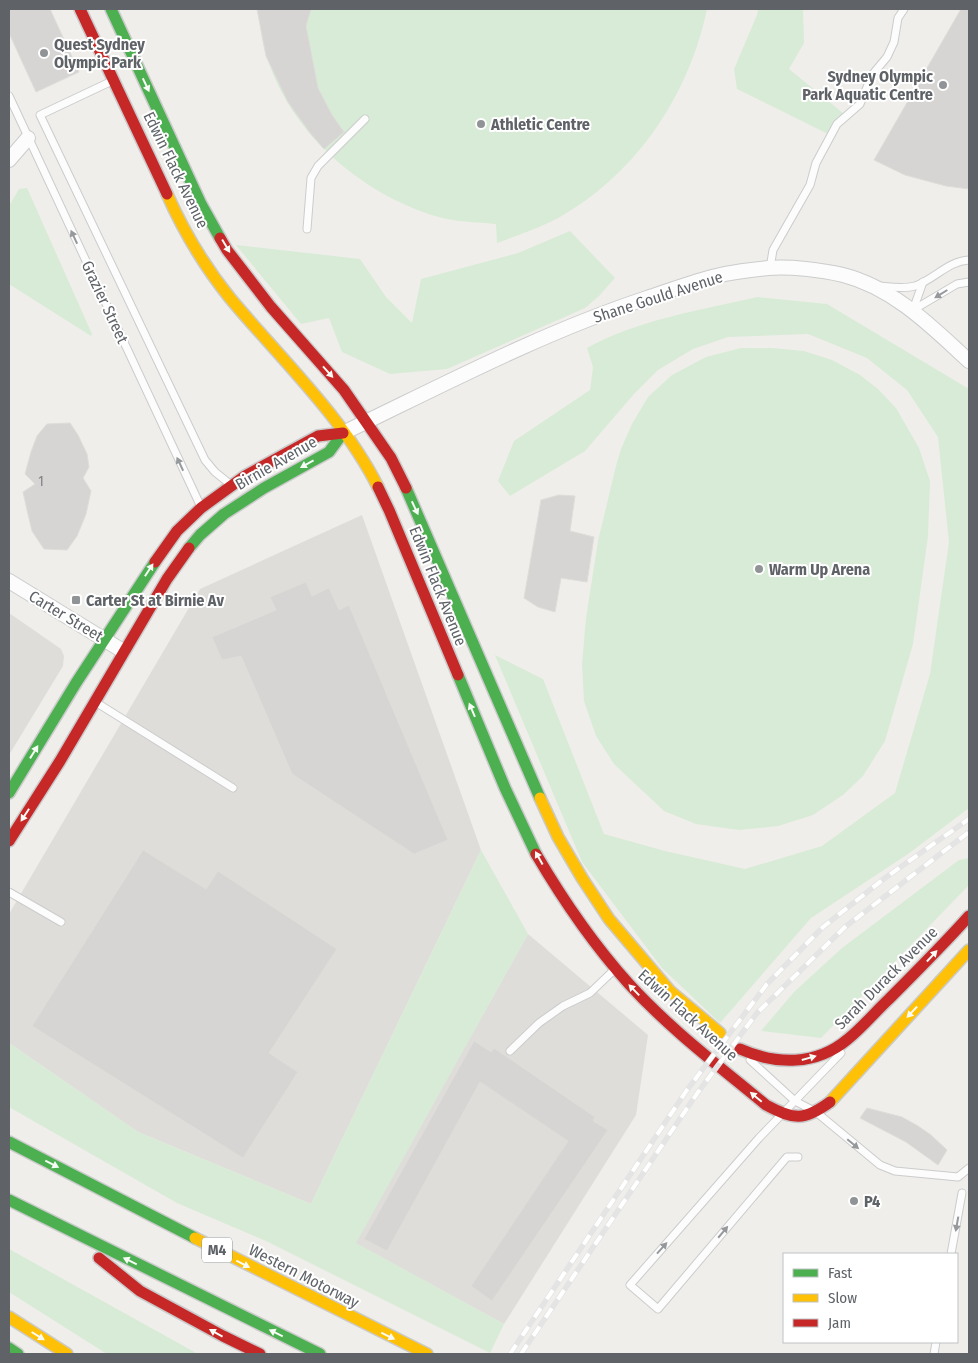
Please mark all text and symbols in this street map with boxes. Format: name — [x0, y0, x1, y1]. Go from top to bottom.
place label: Quest Sydney Olympic Park — [54, 35, 145, 72]
marker: Quest Sydney Olympic Park — [38, 47, 50, 59]
place label: Sydney Olympic Park Aquatic Centre — [802, 67, 933, 104]
one-way arrow — [142, 78, 150, 92]
marker: Sydney Olympic Park Aquatic Centre — [937, 79, 949, 91]
street label: Edwin Flack Avenue — [140, 109, 213, 232]
place label: Athletic Centre — [490, 115, 590, 134]
marker: Athletic Centre — [475, 118, 487, 130]
one-way arrow — [70, 230, 78, 244]
one-way arrow — [221, 239, 230, 253]
street label: Grazier Street — [78, 258, 133, 347]
street label: Shane Gould Avenue — [591, 267, 725, 327]
one-way arrow — [934, 290, 947, 299]
one-way arrow — [322, 365, 334, 377]
street label: Birnie Avenue — [232, 432, 320, 494]
one-way arrow — [176, 457, 184, 471]
one-way arrow — [300, 460, 314, 468]
house number: 1 — [38, 473, 44, 490]
one-way arrow — [412, 501, 420, 515]
street label: Edwin Flack Avenue — [405, 523, 471, 649]
place label: Warm Up Arena — [769, 560, 870, 579]
marker: Warm Up Arena — [753, 563, 765, 575]
one-way arrow — [144, 564, 154, 577]
street label: Carter Street — [26, 586, 107, 646]
place label: Carter St at Birnie Av — [86, 591, 224, 610]
marker: Carter St at Birnie Av — [70, 594, 82, 606]
one-way arrow — [468, 703, 476, 718]
one-way arrow — [30, 745, 39, 758]
one-way arrow — [20, 809, 30, 822]
one-way arrow — [535, 852, 544, 865]
street label: Sarah Durack Avenue — [831, 923, 941, 1033]
one-way arrow — [926, 950, 938, 962]
street label: Edwin Flack Avenue — [634, 965, 742, 1065]
one-way arrow — [628, 984, 640, 996]
one-way arrow — [906, 1005, 918, 1017]
one-way arrow — [802, 1054, 817, 1062]
one-way arrow — [750, 1092, 763, 1103]
one-way arrow — [847, 1138, 859, 1149]
one-way arrow — [45, 1160, 59, 1168]
place label: P4 — [864, 1192, 880, 1211]
marker: P4 — [848, 1195, 860, 1207]
one-way arrow — [952, 1216, 960, 1232]
one-way arrow — [718, 1226, 729, 1239]
road number: M4 — [202, 1238, 232, 1262]
street label: Western Motorway — [246, 1240, 363, 1312]
one-way arrow — [656, 1243, 668, 1255]
legend — [783, 1253, 958, 1343]
one-way arrow — [123, 1257, 137, 1265]
one-way arrow — [235, 1260, 250, 1268]
text: Fast — [828, 1264, 852, 1282]
text: Slow — [828, 1289, 857, 1307]
text: Jam — [828, 1314, 851, 1332]
one-way arrow — [209, 1328, 223, 1337]
one-way arrow — [269, 1329, 283, 1337]
one-way arrow — [31, 1331, 44, 1341]
one-way arrow — [381, 1332, 395, 1340]

